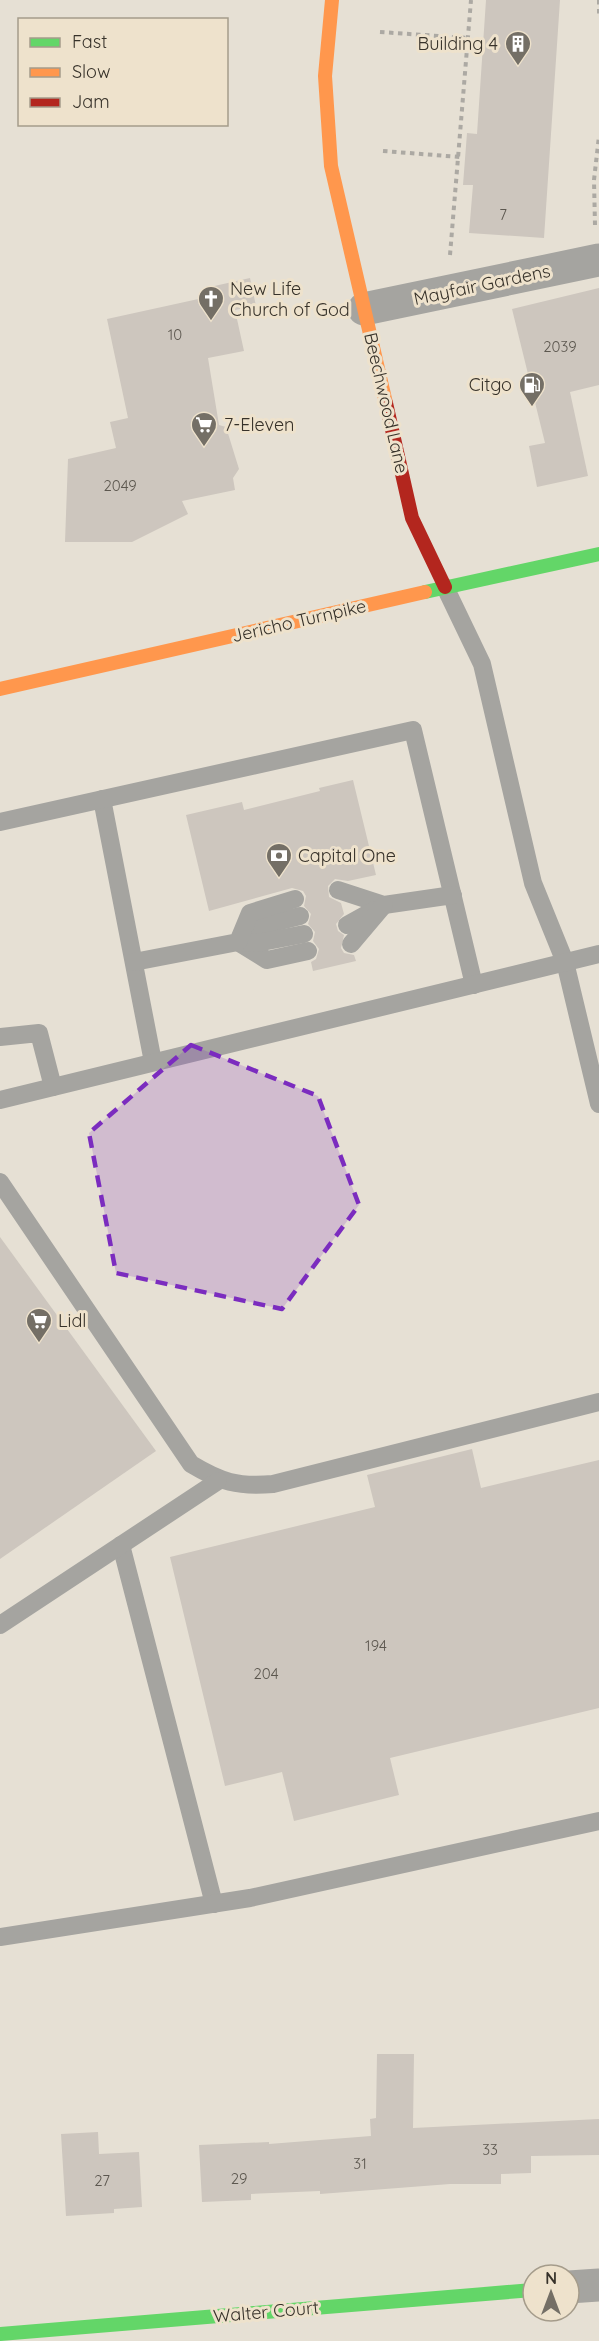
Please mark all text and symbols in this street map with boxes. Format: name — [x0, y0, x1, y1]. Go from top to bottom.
legend — [18, 18, 228, 126]
building icon: Building 4 — [503, 29, 533, 67]
text: Fast — [72, 30, 107, 53]
place label: Building 4 — [417, 32, 498, 55]
text: Slow — [72, 60, 110, 83]
text: Jam — [72, 90, 110, 113]
house number: 7 — [499, 205, 507, 224]
street label: Mayfair Gardens — [411, 259, 552, 310]
place label: New Life Church of God — [230, 277, 350, 321]
church icon: New Life Church of God — [196, 284, 226, 322]
house number: 10 — [168, 325, 182, 344]
street label: Beechwood Lane — [359, 330, 414, 476]
house number: 2039 — [543, 337, 577, 356]
fuel station icon: Citgo — [517, 370, 547, 408]
place label: Citgo — [469, 373, 512, 396]
supermarket icon: 7-Eleven — [189, 410, 219, 448]
place label: 7-Eleven — [224, 413, 295, 436]
house number: 2049 — [103, 476, 137, 495]
street label: Jericho Turnpike — [230, 594, 368, 647]
bank icon: Capital One — [264, 841, 294, 879]
place label: Capital One — [298, 844, 396, 867]
supermarket icon: Lidl — [24, 1306, 54, 1344]
place label: Lidl — [58, 1309, 86, 1332]
house number: 194 — [365, 1636, 387, 1655]
house number: 204 — [253, 1664, 279, 1683]
house number: 33 — [482, 2140, 498, 2159]
house number: 31 — [353, 2154, 367, 2173]
house number: 29 — [231, 2169, 247, 2188]
house number: 27 — [94, 2171, 110, 2190]
north arrow — [521, 2263, 581, 2323]
text: N — [545, 2268, 557, 2288]
street label: Walter Court — [212, 2295, 320, 2328]

